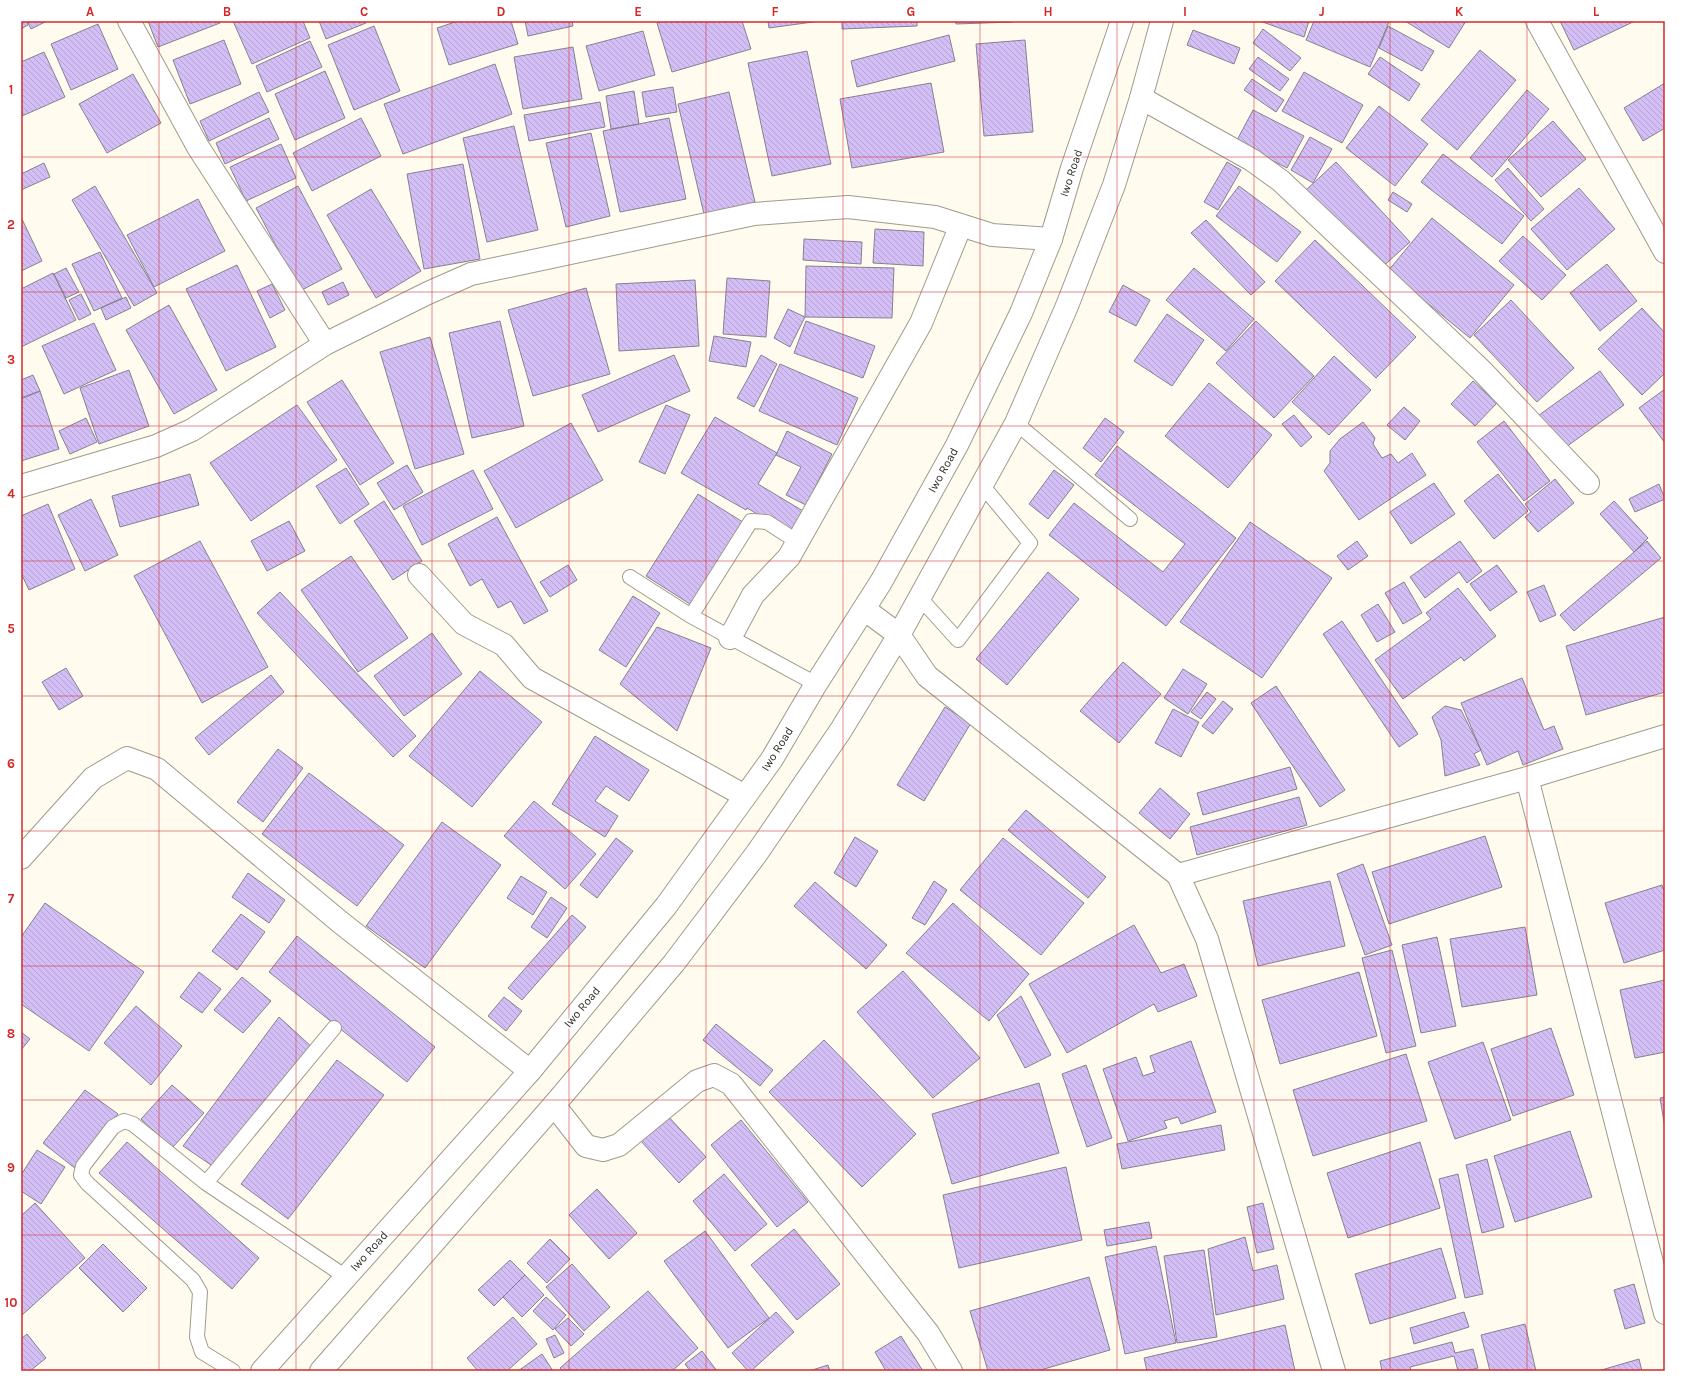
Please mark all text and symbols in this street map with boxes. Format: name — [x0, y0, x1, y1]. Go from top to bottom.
text: A — [86, 4, 94, 19]
text: B — [223, 4, 231, 19]
text: C — [360, 4, 368, 19]
text: D — [497, 4, 506, 19]
text: E — [634, 4, 642, 19]
text: F — [771, 4, 779, 19]
text: G — [907, 4, 915, 19]
text: H — [1043, 4, 1053, 19]
text: I — [1183, 4, 1187, 19]
text: J — [1319, 4, 1325, 19]
text: K — [1455, 4, 1464, 19]
text: L — [1593, 4, 1600, 19]
text: 1 — [9, 82, 13, 97]
street label: Iwo Road — [1057, 147, 1085, 199]
text: 2 — [7, 217, 15, 232]
text: 3 — [7, 352, 15, 367]
street label: Iwo Road — [925, 445, 961, 495]
text: 4 — [7, 486, 15, 501]
text: 5 — [7, 621, 15, 636]
street label: Iwo Road — [758, 724, 796, 774]
text: 6 — [7, 756, 15, 771]
text: 7 — [8, 891, 15, 906]
street label: Iwo Road — [561, 984, 603, 1030]
text: 8 — [7, 1026, 15, 1041]
text: 9 — [7, 1160, 15, 1175]
street label: Iwo Road — [347, 1228, 391, 1274]
text: 10 — [5, 1295, 17, 1310]

